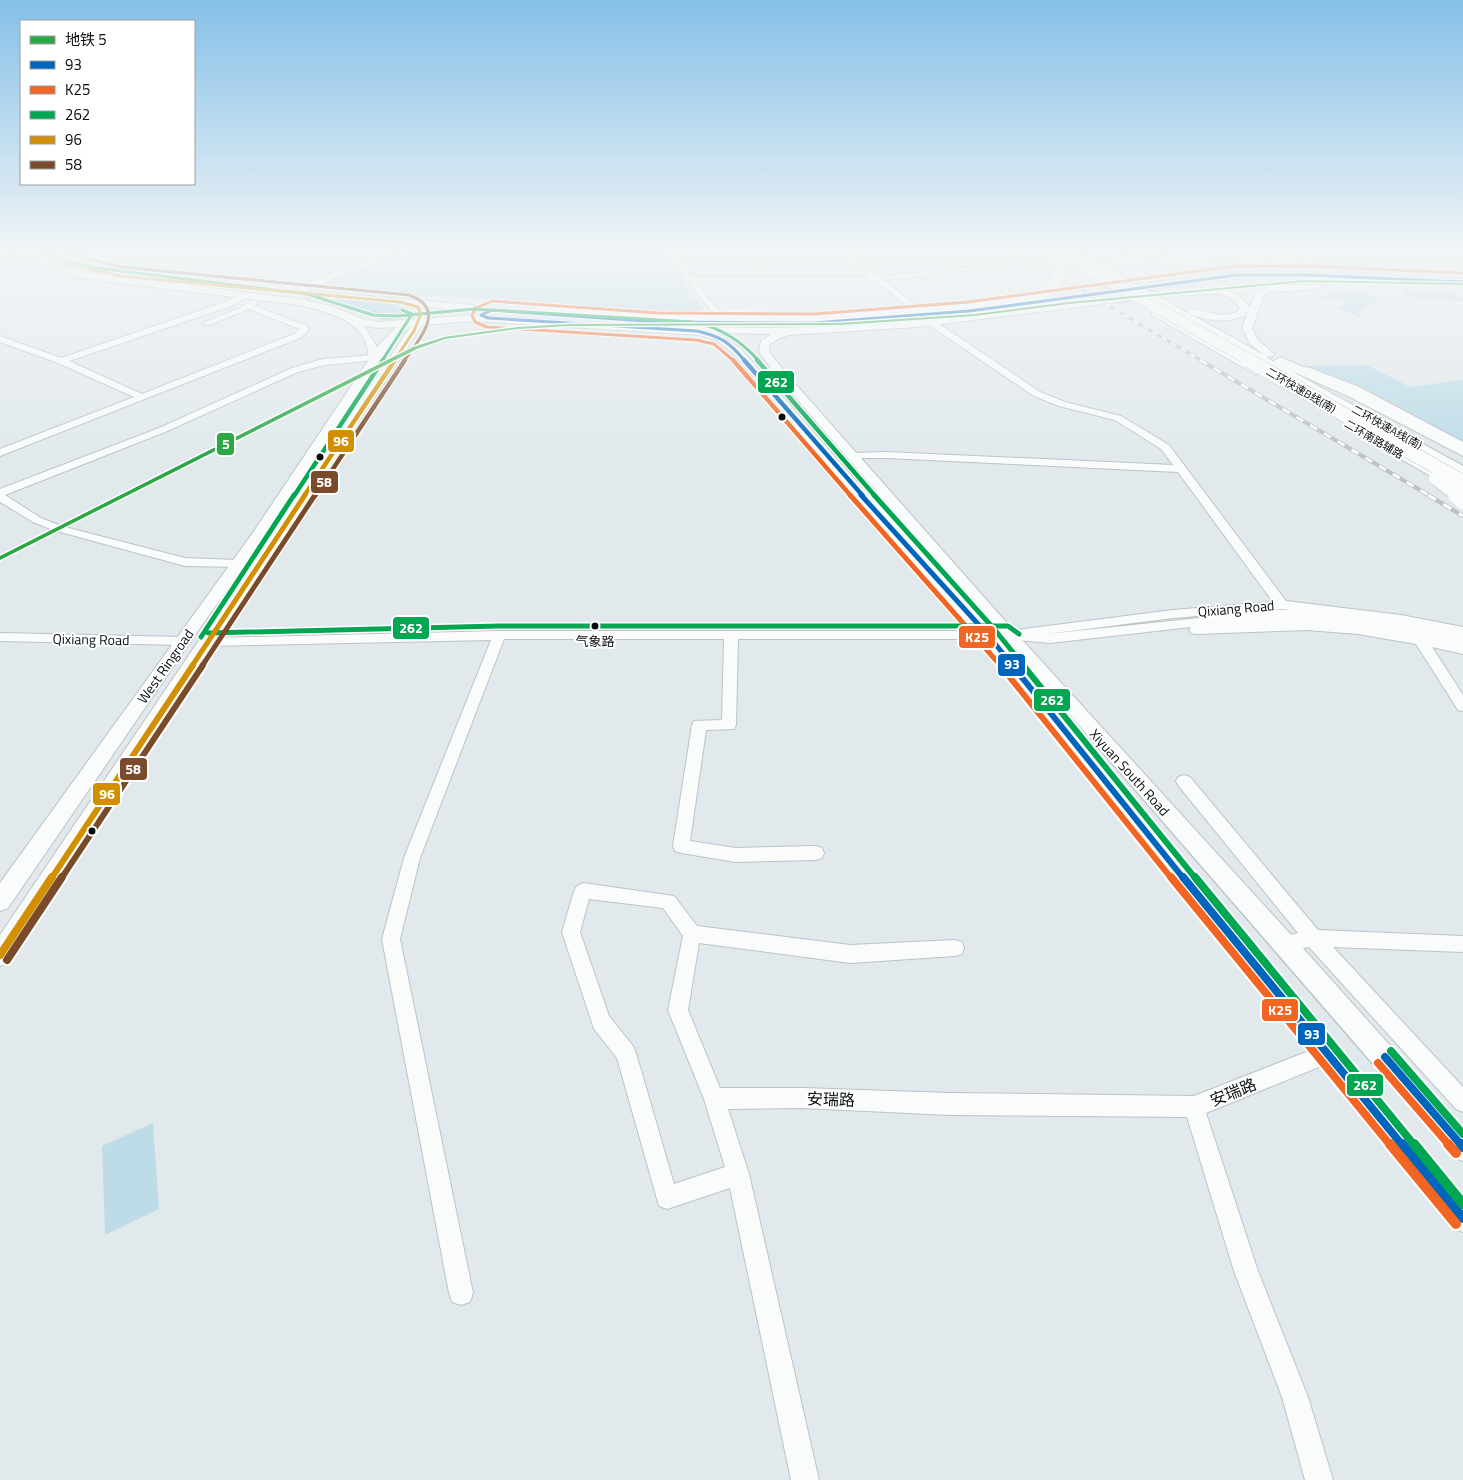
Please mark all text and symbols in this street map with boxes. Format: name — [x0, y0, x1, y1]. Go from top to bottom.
legend — [20, 20, 195, 185]
text: 地铁 5 — [65, 28, 107, 51]
text: 93 — [65, 53, 82, 76]
text: K25 — [65, 78, 90, 101]
text: 262 — [65, 103, 90, 126]
text: 96 — [65, 128, 82, 151]
text: 58 — [65, 153, 82, 176]
street label: 二环快速B线(南) — [1263, 363, 1339, 417]
line badge: 262 — [757, 370, 795, 394]
text: 262 — [764, 371, 788, 392]
street label: 二环快速A线(南) — [1349, 401, 1425, 453]
unlabelled marker — [777, 412, 787, 422]
street label: 二环南路辅路 — [1341, 416, 1407, 462]
line badge: 96 — [327, 429, 355, 453]
text: 96 — [333, 430, 349, 451]
line badge: 5 — [216, 432, 235, 456]
text: 5 — [222, 433, 230, 454]
unlabelled marker — [315, 452, 325, 462]
line badge: 58 — [310, 470, 339, 494]
text: 58 — [316, 471, 332, 492]
street label: Qixiang Road — [1197, 594, 1275, 622]
line badge: 262 — [392, 616, 430, 640]
text: 262 — [399, 617, 423, 638]
marker: 气象路 — [590, 621, 600, 631]
street label: West Ringroad — [132, 624, 198, 708]
line badge: K25 — [958, 625, 996, 649]
text: K25 — [965, 626, 989, 647]
street label: Qixiang Road — [52, 628, 130, 650]
place label: 气象路 — [575, 631, 615, 651]
line badge: 93 — [997, 653, 1026, 677]
text: 93 — [1004, 653, 1020, 674]
line badge: 262 — [1033, 688, 1071, 712]
text: 262 — [1040, 689, 1064, 710]
street label: Xiyuan South Road — [1085, 724, 1175, 820]
line badge: 58 — [119, 757, 148, 781]
text: 58 — [125, 758, 141, 779]
line badge: 96 — [92, 782, 121, 806]
text: 96 — [99, 783, 115, 804]
unlabelled marker — [87, 826, 97, 836]
line badge: K25 — [1261, 998, 1299, 1022]
text: K25 — [1268, 999, 1292, 1020]
line badge: 93 — [1297, 1022, 1326, 1046]
text: 93 — [1304, 1023, 1320, 1044]
street label: 安瑞路 — [1206, 1072, 1260, 1112]
line badge: 262 — [1346, 1073, 1384, 1097]
text: 262 — [1353, 1074, 1377, 1095]
street label: 安瑞路 — [807, 1086, 855, 1112]

